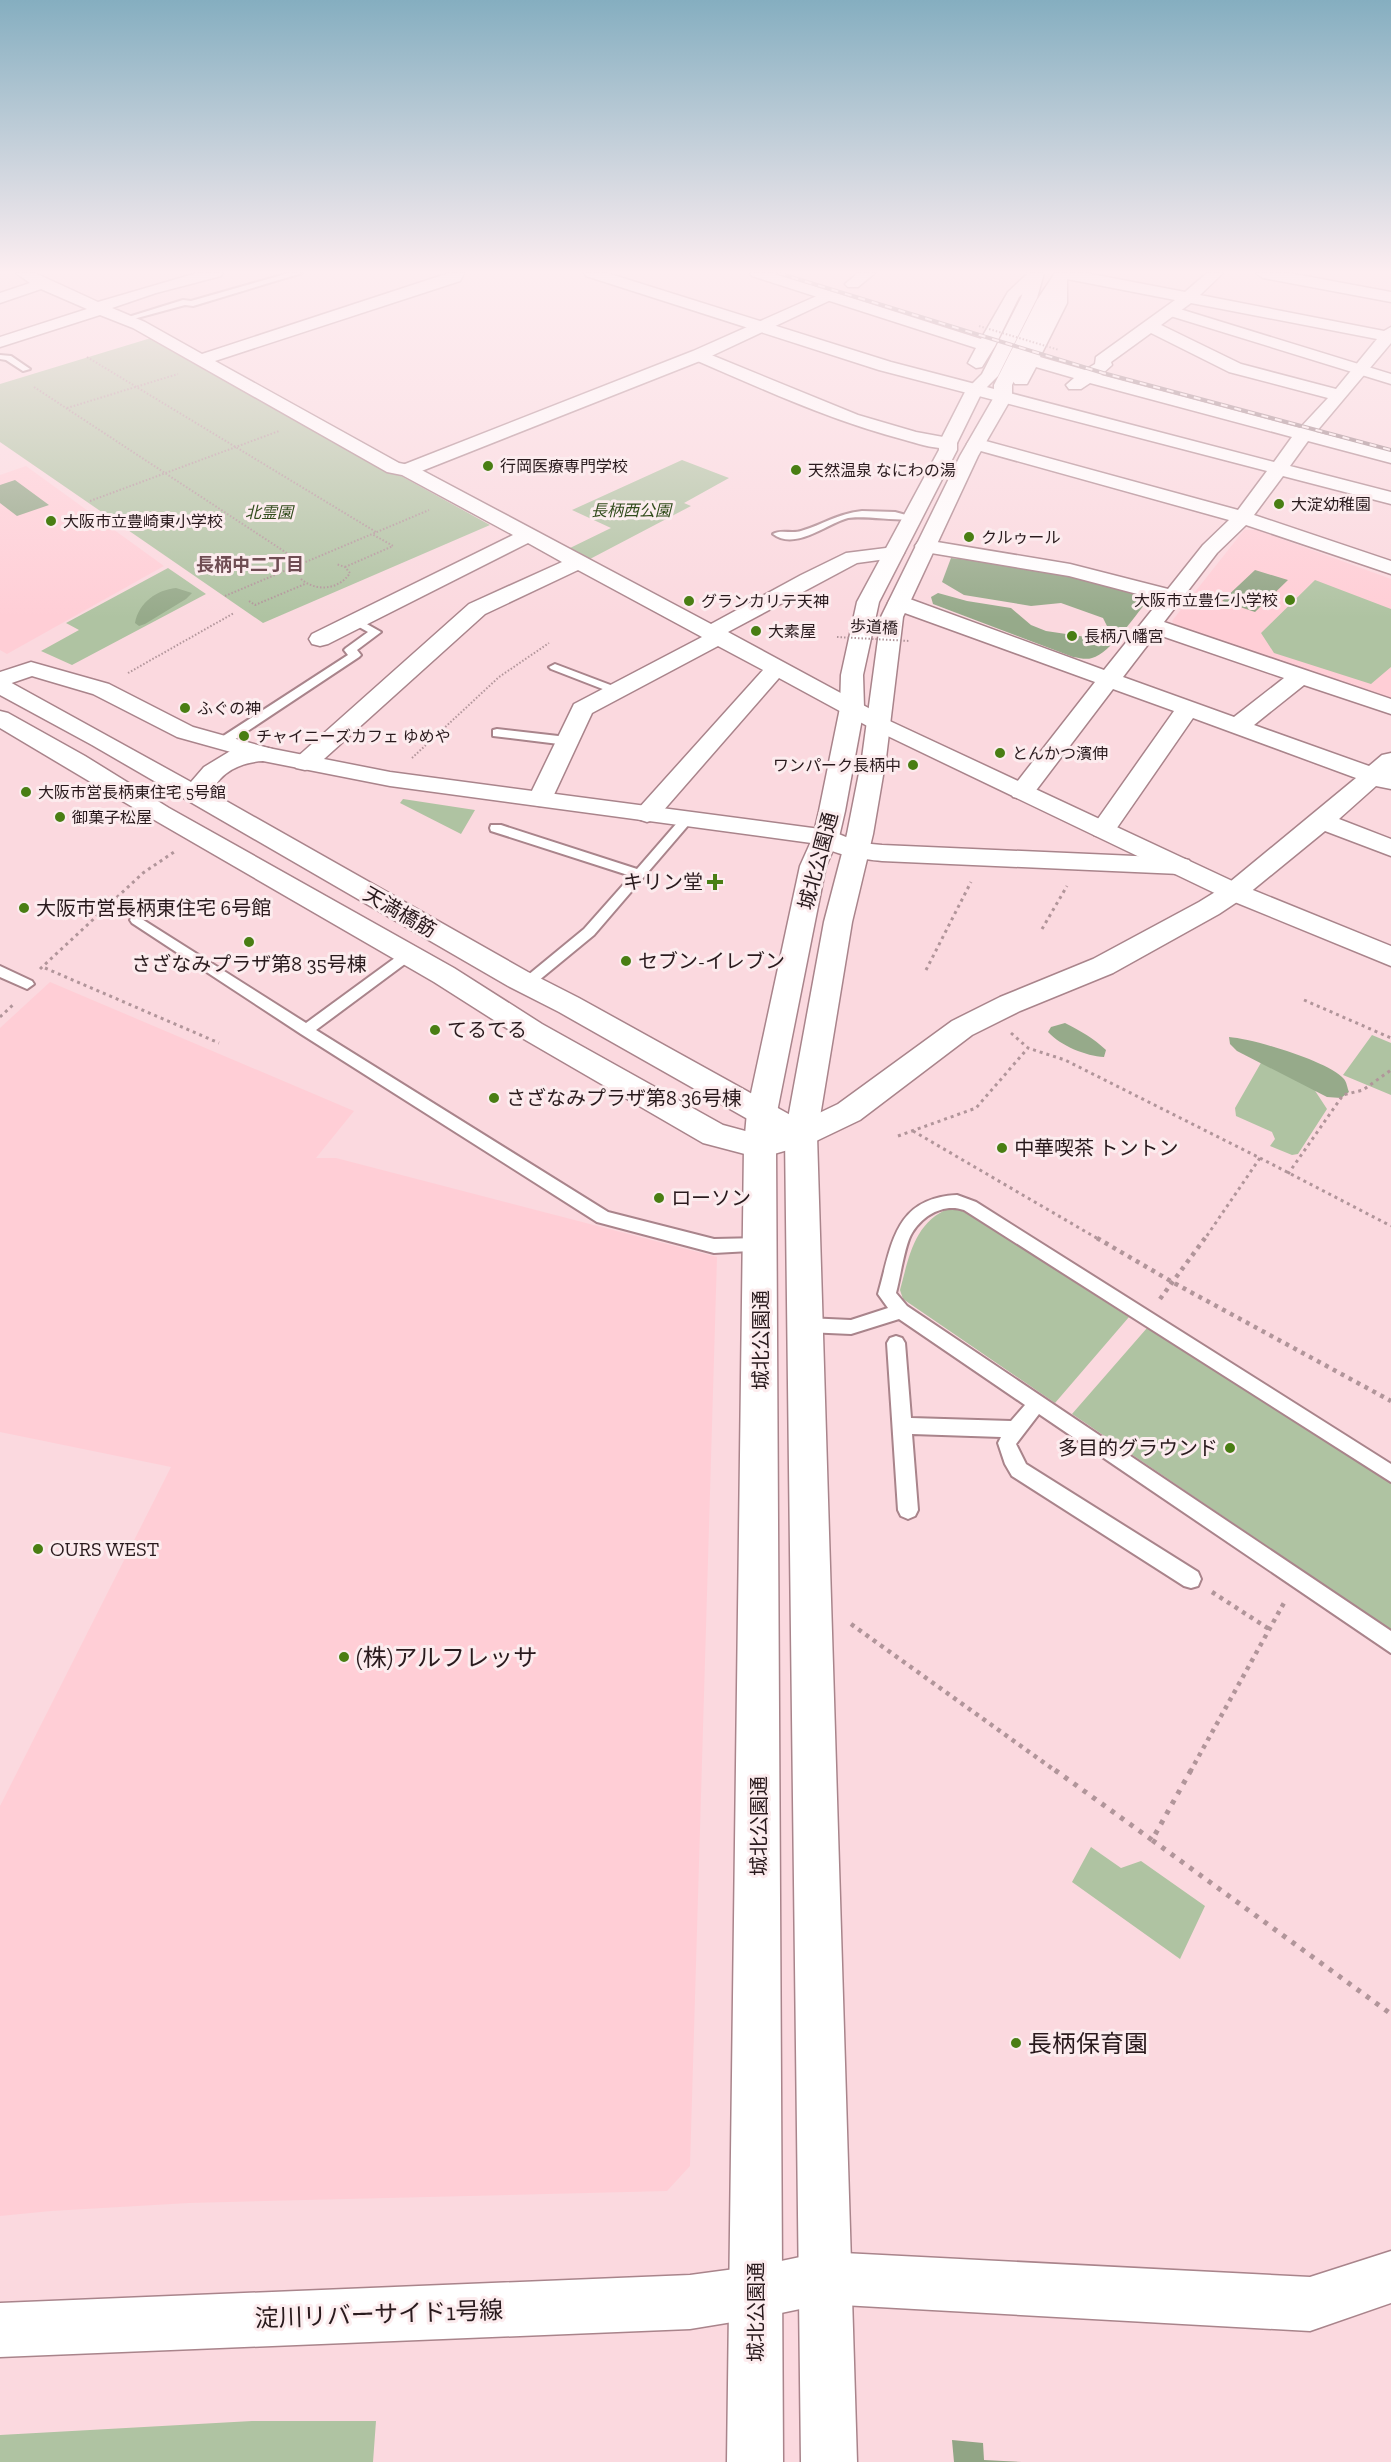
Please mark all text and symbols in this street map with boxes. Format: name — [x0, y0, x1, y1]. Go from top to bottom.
place label: 行岡医療専門学校 — [500, 457, 628, 476]
marker: 行岡医療専門学校 — [481, 459, 495, 473]
place label: 天然温泉 なにわの湯 — [808, 461, 956, 480]
marker: 天然温泉 なにわの湯 — [789, 463, 803, 477]
place label: 大淀幼稚園 — [1291, 495, 1371, 514]
marker: 大淀幼稚園 — [1272, 497, 1286, 511]
park label: 長柄西公園 — [591, 501, 673, 520]
park label: 北霊園 — [245, 503, 295, 522]
place label: 大阪市立豊崎東小学校 — [63, 512, 223, 531]
marker: 大阪市立豊崎東小学校 — [44, 514, 58, 528]
place label: クルゥール — [981, 528, 1061, 547]
marker: クルゥール — [962, 530, 976, 544]
district label: 長柄中二丁目 — [196, 554, 304, 576]
place label: 大阪市立豊仁小学校 — [1134, 591, 1278, 610]
place label: グランカリテ天神 — [701, 592, 829, 611]
marker: 大阪市立豊仁小学校 — [1283, 593, 1297, 607]
marker: グランカリテ天神 — [682, 594, 696, 608]
street label: 歩道橋 — [850, 616, 898, 638]
place label: 大素屋 — [768, 622, 816, 641]
marker: 大素屋 — [749, 624, 763, 638]
place label: 長柄八幡宮 — [1084, 627, 1164, 646]
marker: 長柄八幡宮 — [1065, 629, 1079, 643]
place label: ふぐの神 — [197, 699, 261, 718]
marker: ふぐの神 — [178, 701, 192, 715]
place label: チャイニーズカフェ ゆめや — [256, 727, 451, 746]
marker: チャイニーズカフェ ゆめや — [237, 729, 251, 743]
place label: とんかつ濱伸 — [1012, 744, 1108, 763]
marker: とんかつ濱伸 — [993, 746, 1007, 760]
place label: ワンパーク長柄中 — [773, 756, 901, 775]
marker: ワンパーク長柄中 — [906, 758, 920, 772]
place label: 大阪市営長柄東住宅 5号館 — [38, 783, 226, 802]
marker: 大阪市営長柄東住宅 5号館 — [19, 785, 33, 799]
place label: 御菓子松屋 — [72, 808, 152, 827]
marker: 御菓子松屋 — [53, 810, 67, 824]
street label: 城北公園通 — [793, 810, 843, 912]
place label: キリン堂 — [623, 870, 703, 894]
marker: キリン堂 — [708, 875, 722, 889]
street label: 天満橋筋 — [359, 882, 441, 942]
place label: 大阪市営長柄東住宅 6号館 — [36, 896, 271, 920]
marker: 大阪市営長柄東住宅 6号館 — [17, 901, 31, 915]
marker: さざなみプラザ第8 35号棟 — [242, 935, 256, 949]
place label: セブン-イレブン — [638, 949, 785, 973]
place label: さざなみプラザ第8 35号棟 — [131, 952, 367, 976]
marker: セブン-イレブン — [619, 954, 633, 968]
place label: てるてる — [447, 1018, 527, 1042]
marker: てるてる — [428, 1023, 442, 1037]
place label: さざなみプラザ第8 36号棟 — [506, 1086, 742, 1110]
marker: さざなみプラザ第8 36号棟 — [487, 1091, 501, 1105]
place label: 中華喫茶 トントン — [1014, 1136, 1179, 1160]
marker: 中華喫茶 トントン — [995, 1141, 1009, 1155]
place label: ローソン — [671, 1186, 751, 1210]
marker: ローソン — [652, 1191, 666, 1205]
street label: 城北公園通 — [749, 1290, 773, 1390]
place label: 多目的グラウンド — [1058, 1436, 1218, 1460]
marker: 多目的グラウンド — [1223, 1441, 1237, 1455]
place label: OURS WEST — [50, 1537, 159, 1561]
marker: OURS WEST — [31, 1542, 45, 1556]
place label: (株)アルフレッサ — [356, 1643, 537, 1672]
marker: (株)アルフレッサ — [337, 1650, 351, 1664]
street label: 城北公園通 — [747, 1776, 771, 1876]
place label: 長柄保育園 — [1028, 2029, 1148, 2058]
marker: 長柄保育園 — [1009, 2036, 1023, 2050]
street label: 城北公園通 — [744, 2262, 768, 2362]
street label: 淀川リバーサイド1号線 — [254, 2295, 504, 2333]

